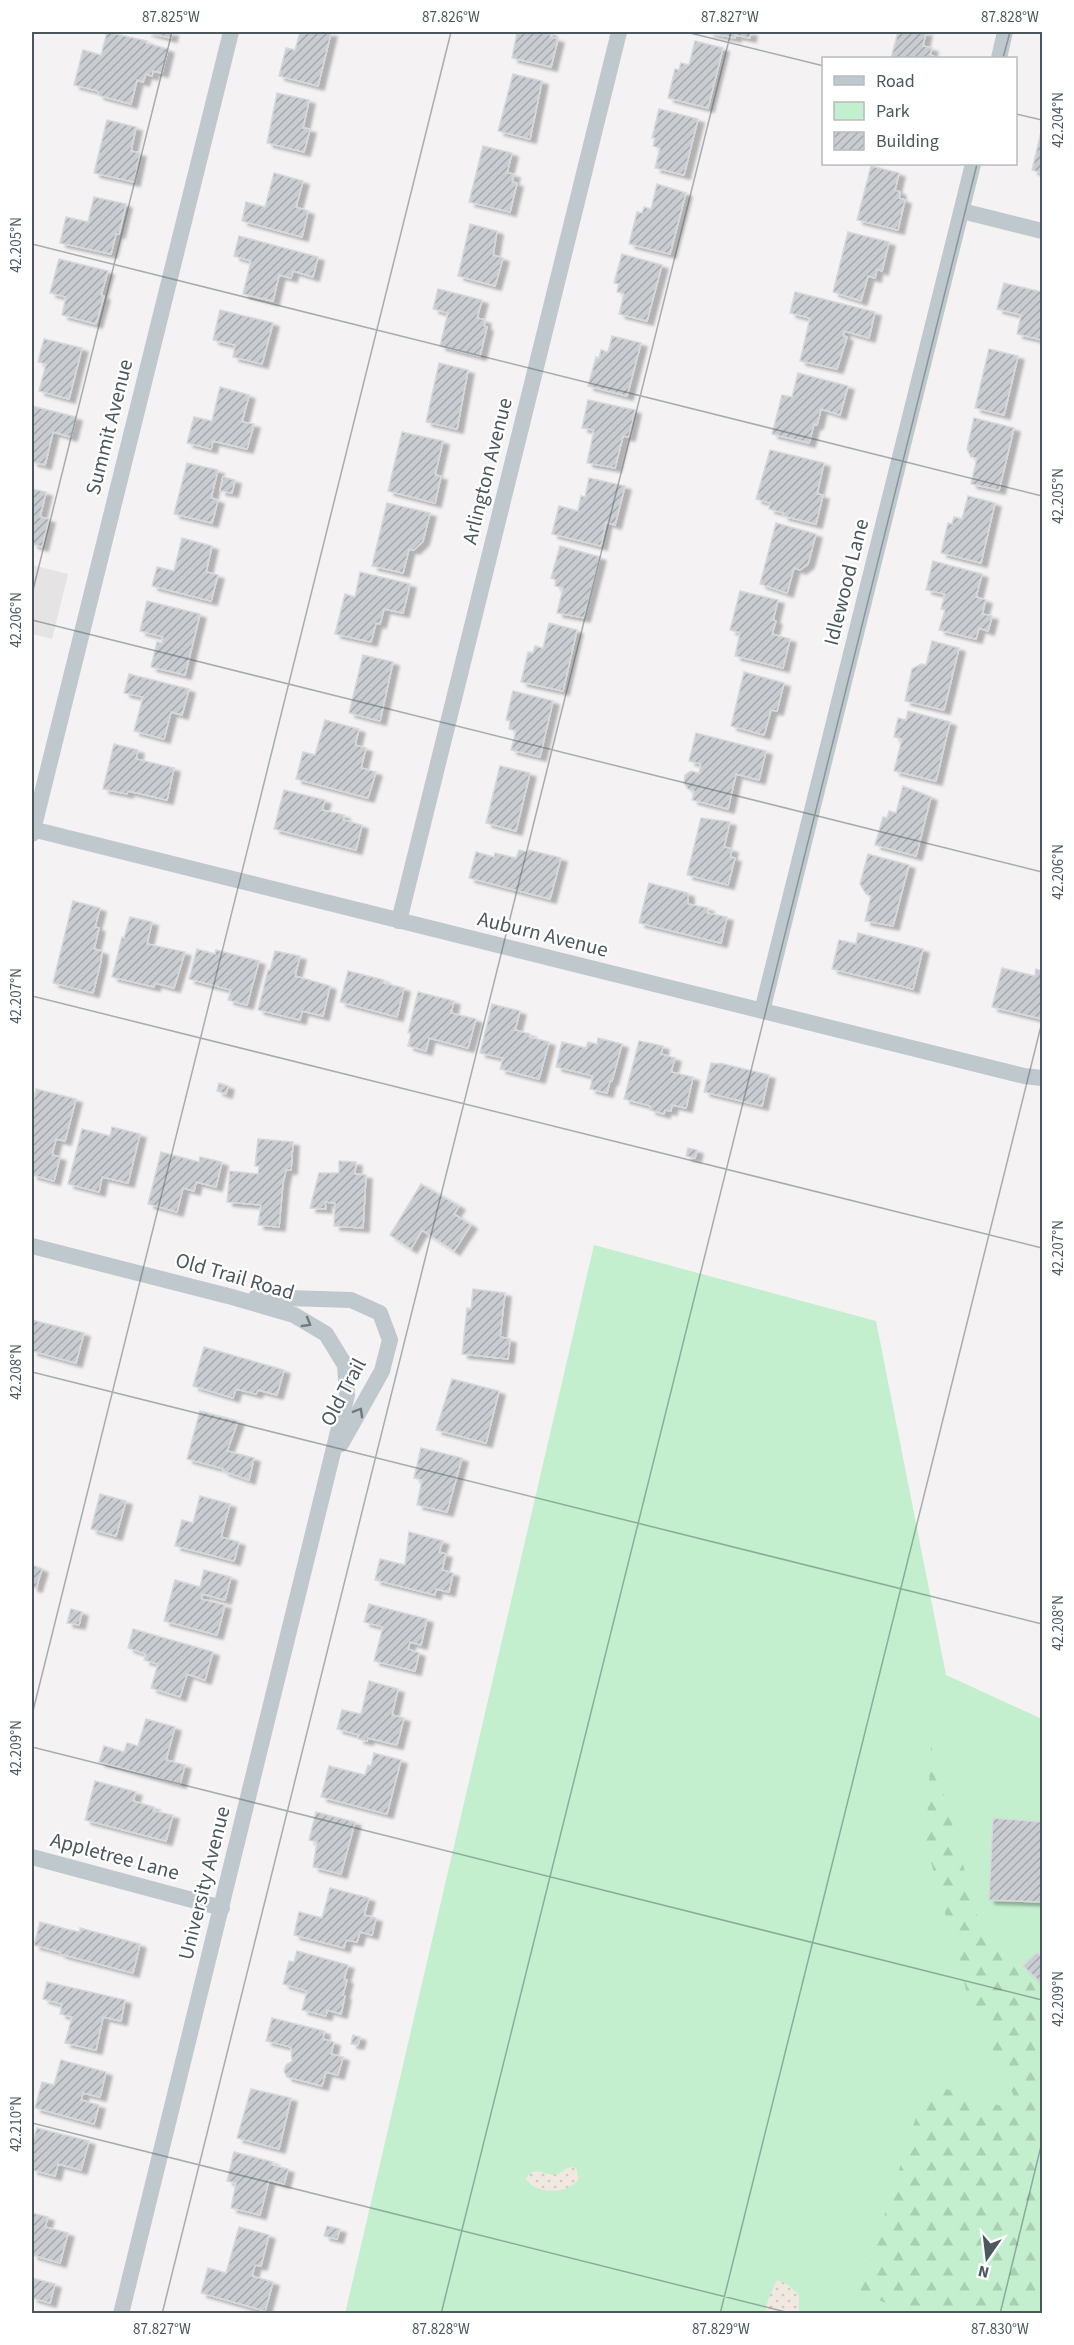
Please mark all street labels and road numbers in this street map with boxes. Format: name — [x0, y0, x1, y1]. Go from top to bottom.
street label: Summit Avenue — [78, 356, 140, 498]
street label: Arlington Avenue — [454, 395, 520, 547]
street label: Idlewood Lane — [816, 516, 876, 648]
street label: Auburn Avenue — [475, 903, 611, 965]
street label: Old Trail Road — [172, 1245, 298, 1307]
street label: Old Trail — [313, 1353, 373, 1431]
street label: University Avenue — [170, 1803, 238, 1963]
street label: Appletree Lane — [47, 1824, 183, 1888]

